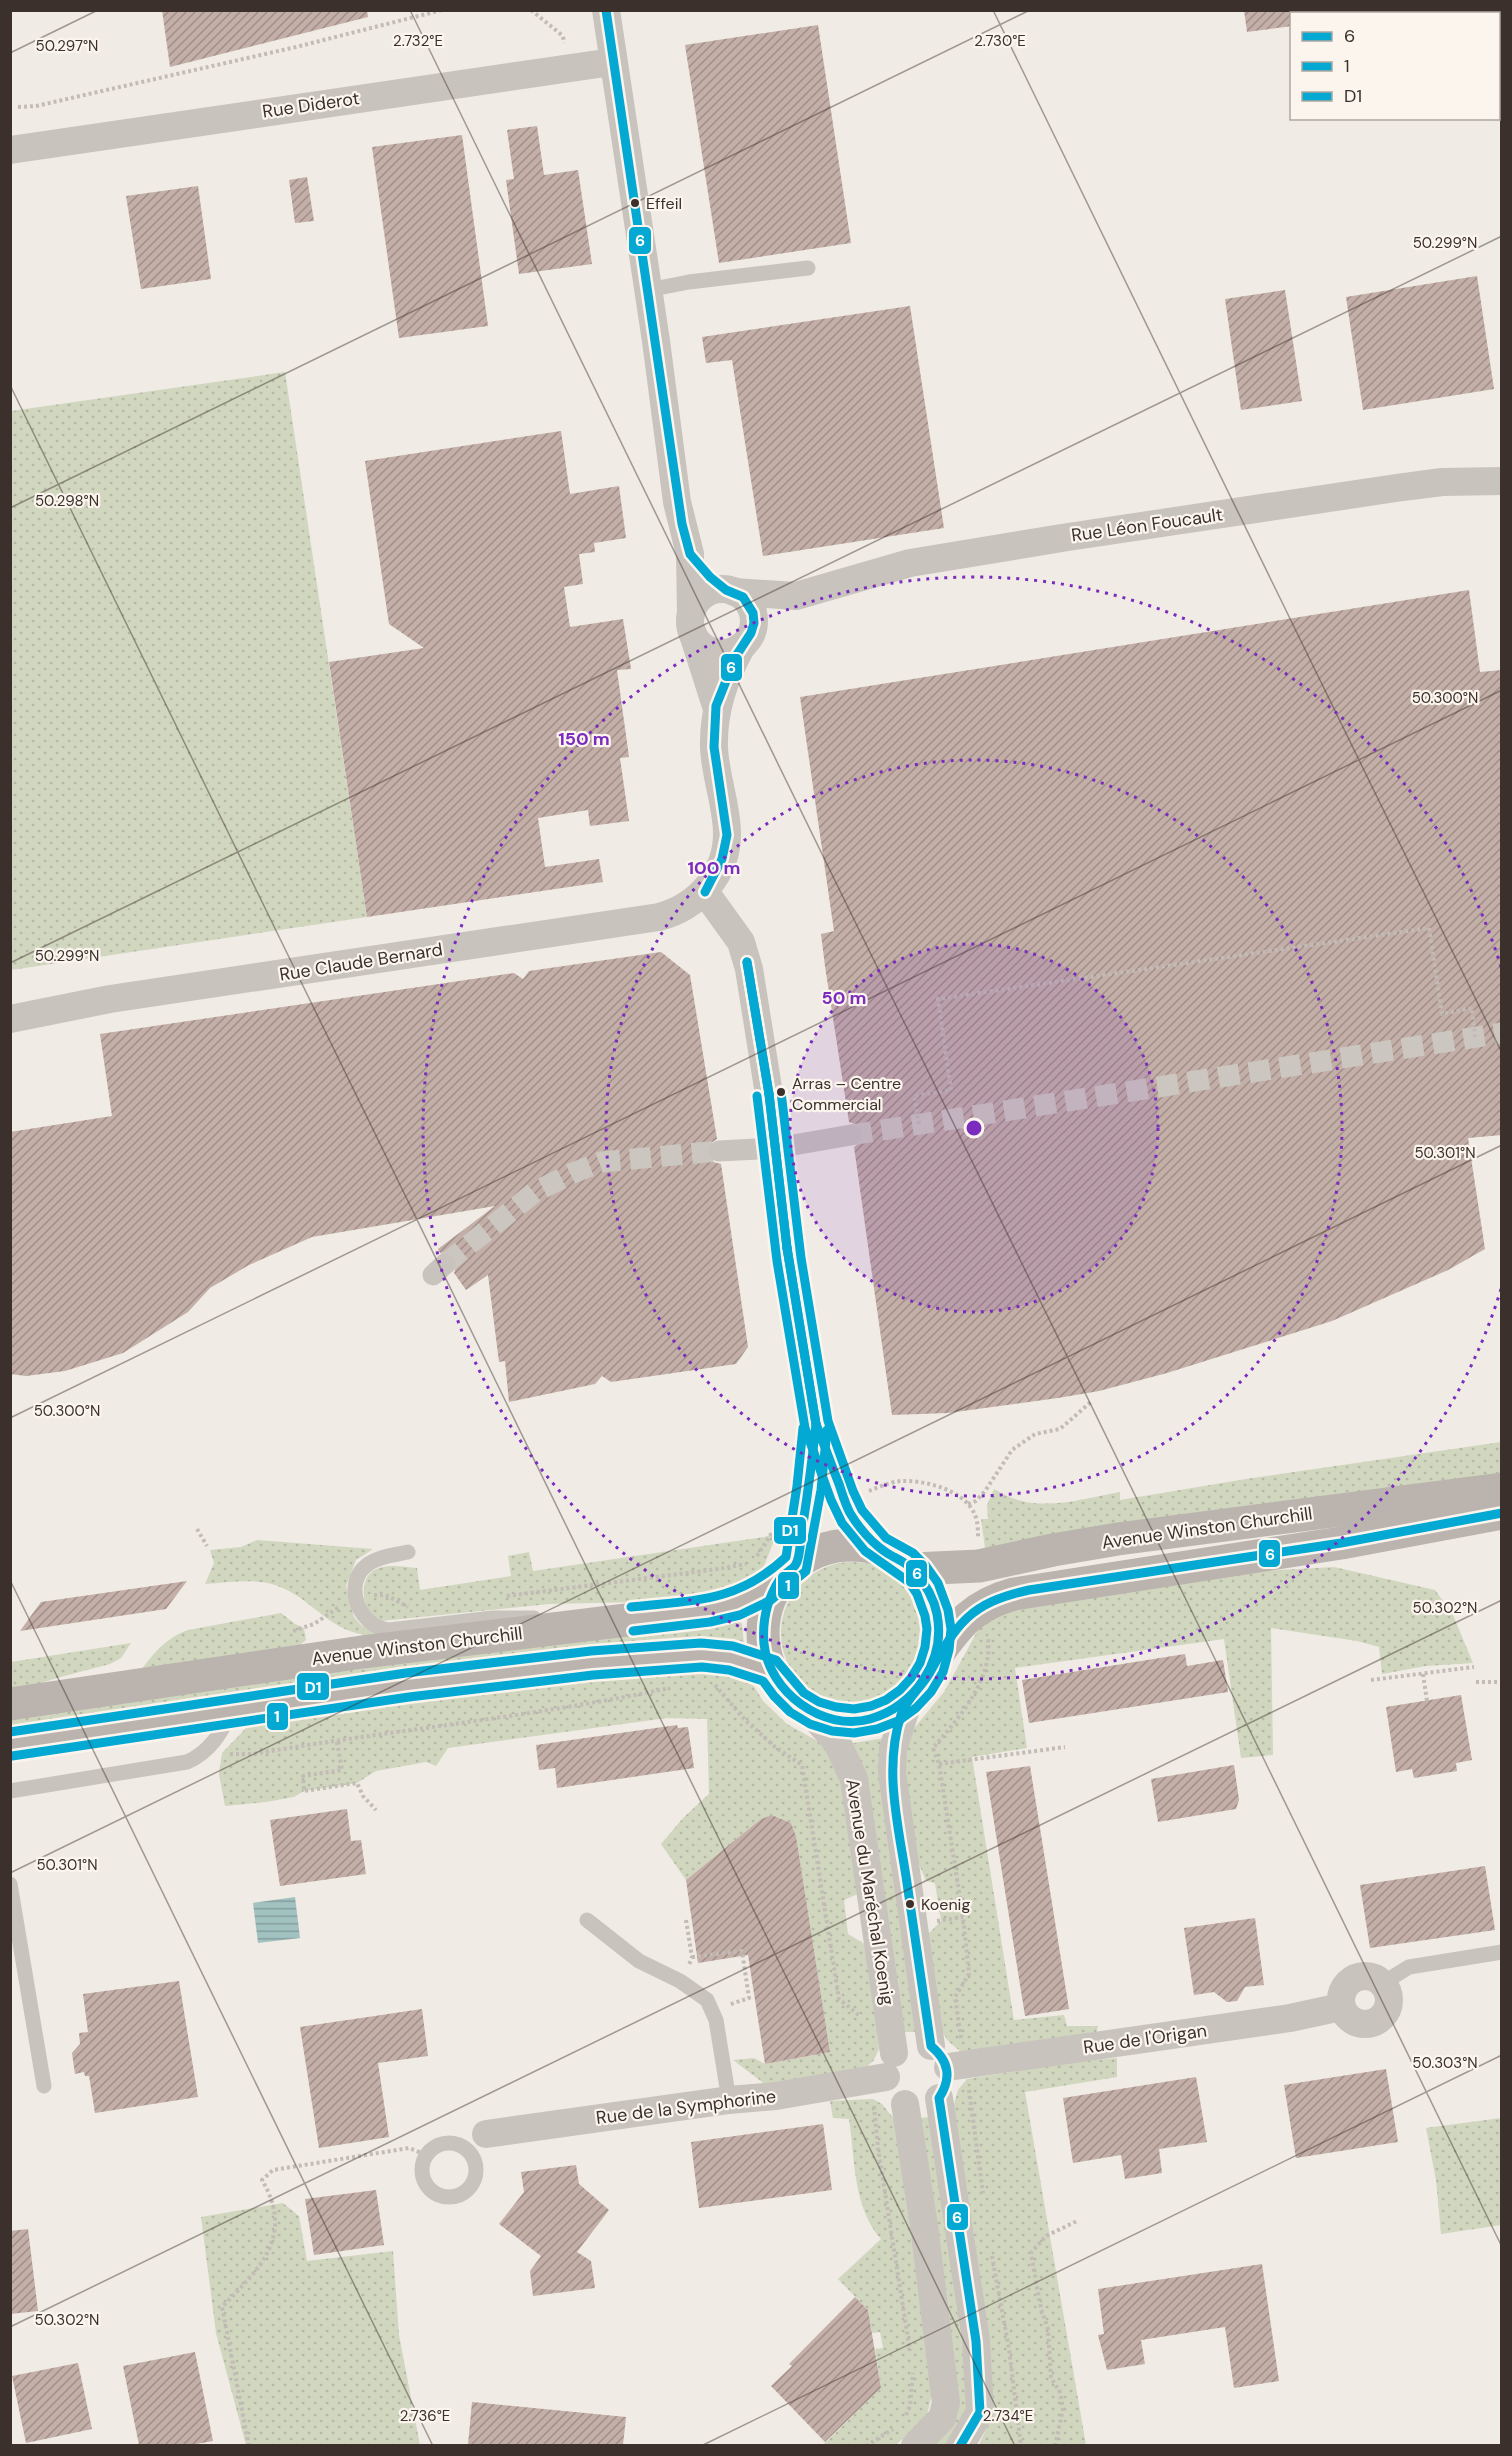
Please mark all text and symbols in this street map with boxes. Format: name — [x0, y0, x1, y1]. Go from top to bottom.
legend — [1290, 12, 1500, 120]
text: 6 — [1344, 24, 1355, 48]
text: 2.732°E — [393, 31, 443, 51]
text: 2.730°E — [974, 31, 1026, 51]
text: 50.297°N — [36, 36, 98, 56]
text: 1 — [1344, 54, 1350, 78]
text: D1 — [1344, 84, 1362, 108]
street label: Rue Diderot — [261, 86, 361, 124]
place label: Effeil — [646, 193, 682, 214]
marker: Effeil — [629, 197, 641, 209]
line badge: 6 — [628, 226, 652, 255]
text: 6 — [635, 230, 645, 251]
text: 50.299°N — [1413, 233, 1477, 253]
text: 50.298°N — [35, 491, 99, 511]
street label: Rue Léon Foucault — [1070, 502, 1224, 548]
line badge: 6 — [720, 653, 743, 682]
text: 6 — [726, 657, 736, 678]
text: 50.300°N — [1412, 688, 1478, 708]
text: 150 m — [558, 727, 610, 751]
text: 100 m — [687, 856, 741, 880]
street label: Rue Claude Bernard — [278, 937, 444, 987]
text: 50.299°N — [35, 946, 99, 966]
text: 50 m — [821, 986, 867, 1010]
place label: Arras – Centre Commercial — [792, 1073, 901, 1115]
marker: Arras – Centre Commercial — [775, 1086, 787, 1098]
centre of rings — [964, 1118, 984, 1138]
text: 50.301°N — [1414, 1143, 1476, 1163]
text: 50.300°N — [34, 1401, 100, 1421]
street label: Avenue Winston Churchill — [1100, 1501, 1314, 1555]
line badge: D1 — [773, 1516, 807, 1545]
text: D1 — [781, 1520, 799, 1541]
line badge: 6 — [1258, 1539, 1281, 1568]
text: 6 — [1265, 1544, 1275, 1565]
line badge: 6 — [905, 1559, 928, 1588]
text: 6 — [912, 1563, 922, 1584]
line badge: 1 — [777, 1571, 800, 1600]
text: 1 — [785, 1575, 791, 1596]
text: 50.302°N — [1413, 1598, 1477, 1618]
street label: Avenue Winston Churchill — [310, 1621, 524, 1671]
line badge: D1 — [296, 1672, 330, 1701]
text: D1 — [304, 1677, 322, 1698]
line badge: 1 — [266, 1702, 289, 1731]
text: 1 — [274, 1706, 280, 1727]
street label: Avenue du Maréchal Koenig — [840, 1777, 900, 2007]
text: 50.301°N — [36, 1855, 98, 1875]
place label: Koenig — [921, 1894, 970, 1915]
marker: Koenig — [904, 1898, 916, 1910]
street label: Rue de l'Origan — [1082, 2018, 1208, 2060]
text: 50.303°N — [1412, 2053, 1478, 2073]
street label: Rue de la Symphorine — [595, 2084, 777, 2130]
line badge: 6 — [946, 2203, 969, 2231]
text: 6 — [952, 2207, 962, 2228]
text: 50.302°N — [35, 2310, 99, 2330]
text: 2.736°E — [400, 2406, 450, 2426]
text: 2.734°E — [983, 2406, 1033, 2426]

